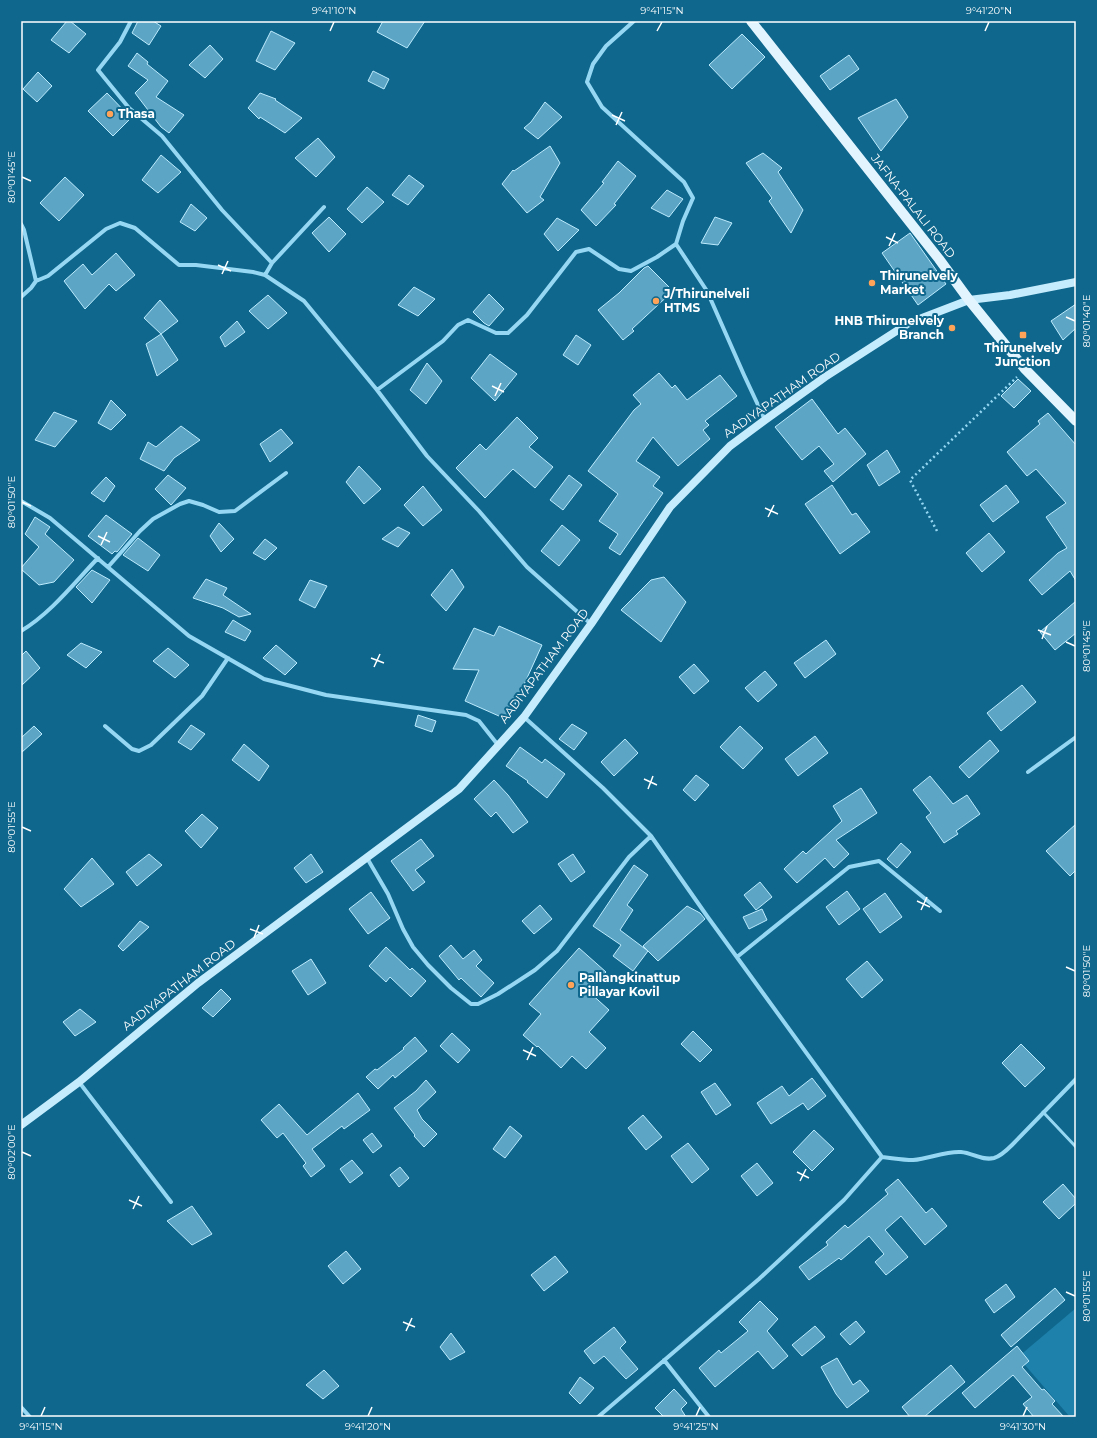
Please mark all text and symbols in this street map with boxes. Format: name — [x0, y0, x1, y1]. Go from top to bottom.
text: 9°41'10"N — [312, 4, 356, 17]
text: 9°41'15"N — [640, 4, 684, 17]
text: 9°41'20"N — [966, 4, 1012, 17]
place label: Thasa — [118, 106, 155, 121]
marker: Thasa — [105, 109, 115, 119]
street label: JAFNA-PALALI ROAD — [867, 150, 959, 261]
text: 80°01'45"E — [5, 151, 18, 203]
place label: Thirunelvely Market — [880, 268, 958, 297]
marker: Thirunelvely Market — [867, 278, 877, 288]
place label: J/Thirunelveli HTMS — [663, 286, 750, 315]
text: 80°01'40"E — [1080, 294, 1093, 347]
marker: J/Thirunelveli HTMS — [651, 296, 661, 306]
place label: HNB Thirunelvely Branch — [834, 313, 945, 342]
marker: HNB Thirunelvely Branch — [947, 323, 957, 333]
marker: Thirunelvely Junction — [1018, 330, 1028, 340]
place label: Thirunelvely Junction — [984, 340, 1063, 369]
street label: AADIYAPATHAM ROAD — [720, 348, 843, 441]
text: 80°01'50"E — [5, 476, 18, 528]
street label: AADIYAPATHAM ROAD — [496, 605, 592, 726]
text: 80°01'45"E — [1080, 620, 1093, 672]
text: 80°01'55"E — [5, 801, 18, 853]
street label: AADIYAPATHAM ROAD — [119, 936, 238, 1033]
text: 80°01'50"E — [1080, 945, 1093, 997]
place label: Pallangkinattup Pillayar Kovil — [579, 970, 680, 999]
marker: Pallangkinattup Pillayar Kovil — [566, 980, 576, 990]
text: 80°02'00"E — [5, 1124, 18, 1180]
text: 80°01'55"E — [1080, 1270, 1093, 1322]
text: 9°41'15"N — [19, 1420, 63, 1433]
text: 9°41'20"N — [345, 1420, 391, 1433]
text: 9°41'25"N — [673, 1420, 719, 1433]
text: 9°41'30"N — [1000, 1420, 1046, 1433]

